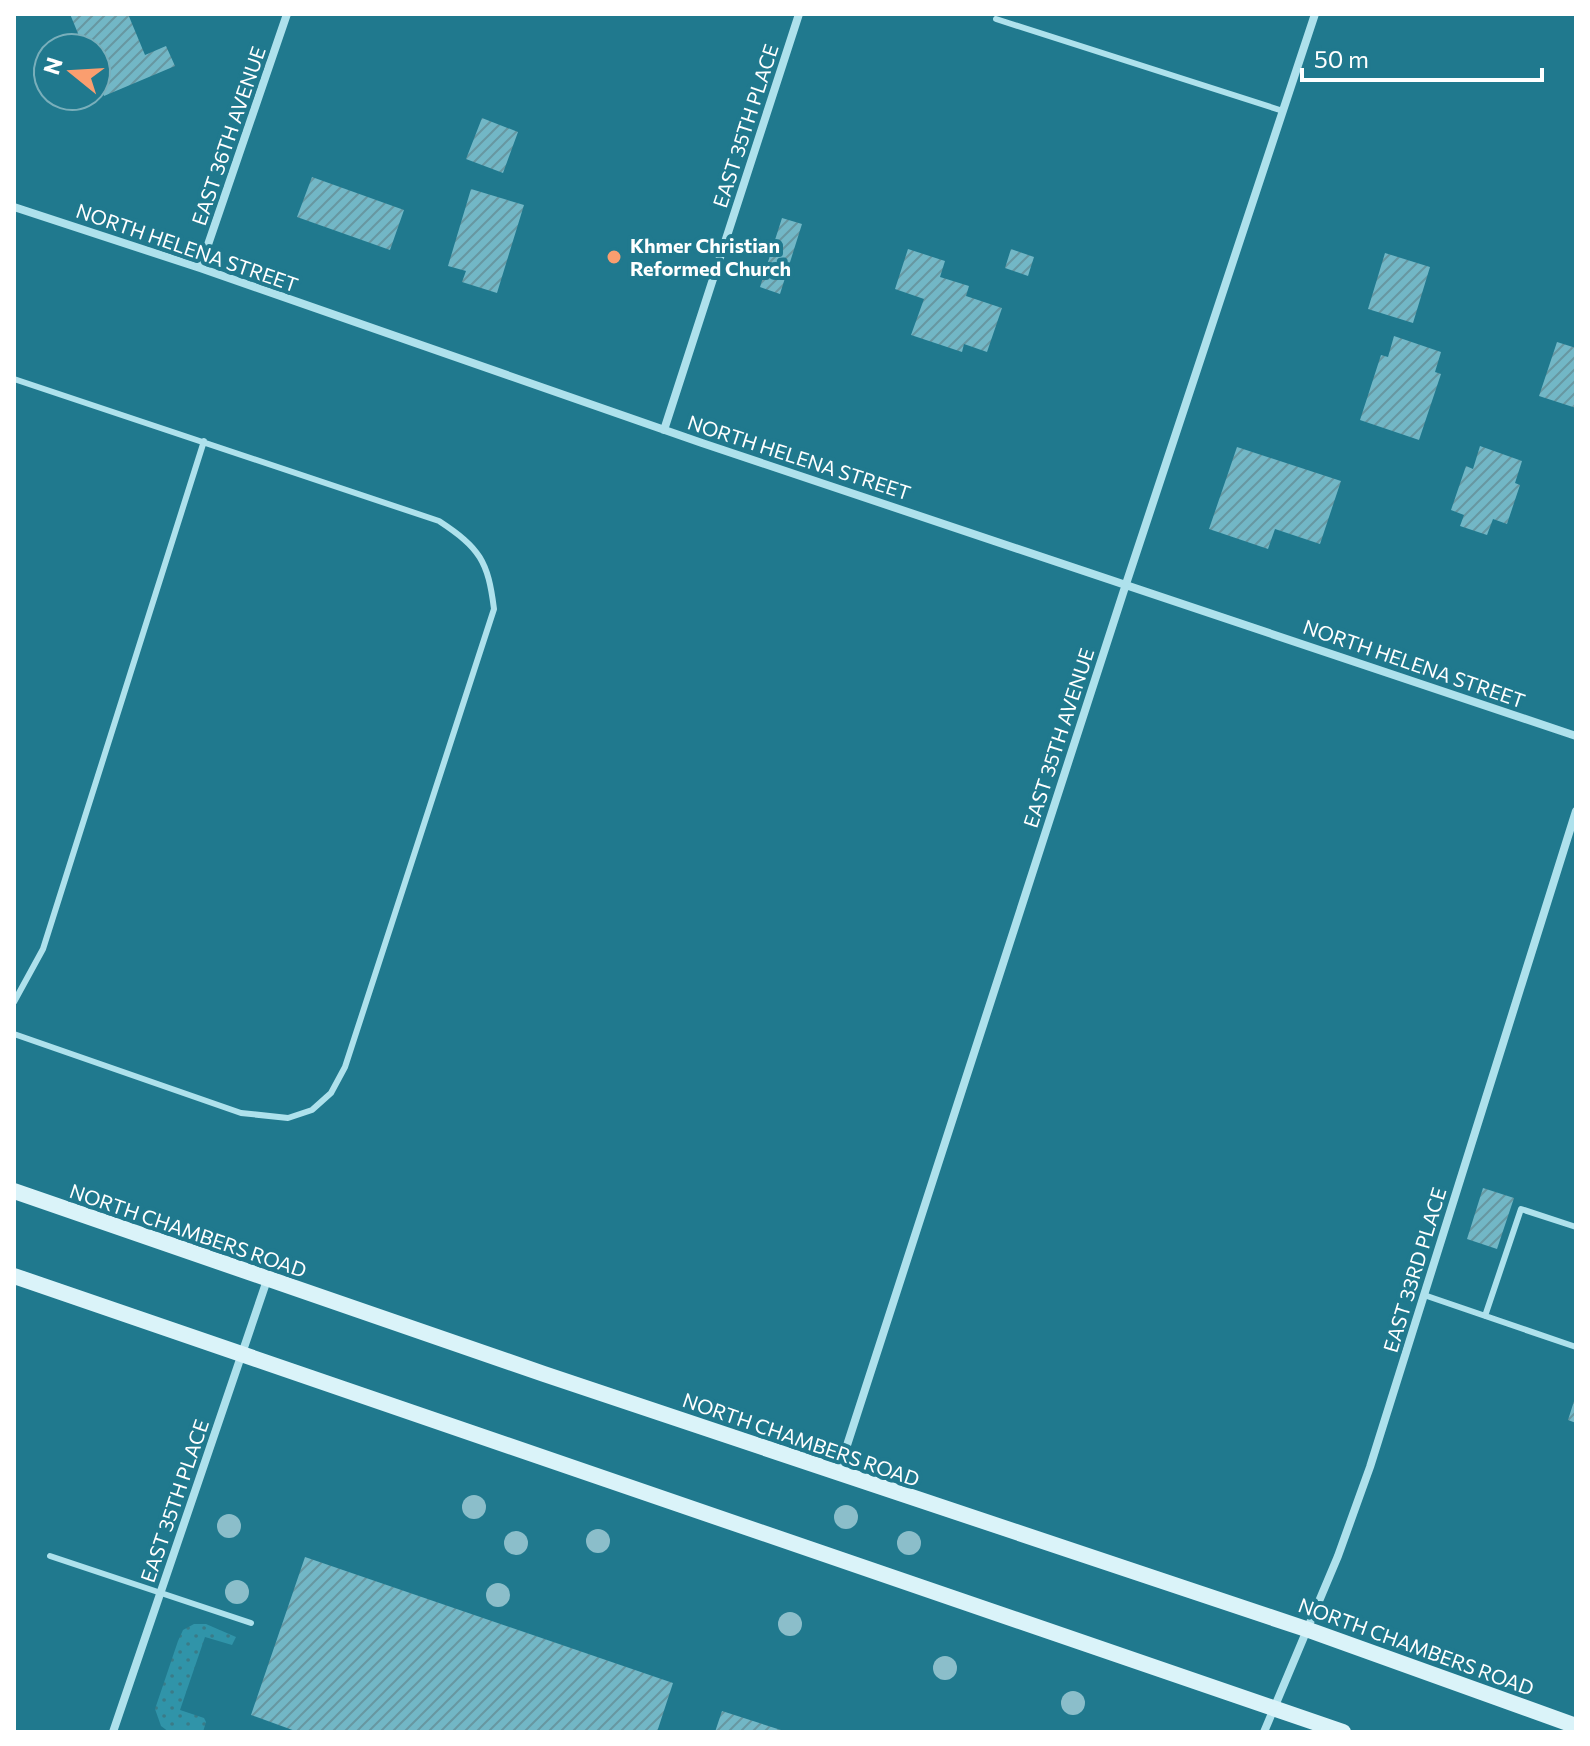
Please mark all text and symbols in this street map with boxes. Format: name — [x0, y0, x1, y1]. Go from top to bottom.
north arrow — [32, 32, 112, 112]
scale bar — [1302, 32, 1542, 82]
street label: EAST 35TH PLACE — [707, 41, 783, 211]
street label: EAST 36TH AVENUE — [186, 43, 270, 228]
text: 50 m — [1314, 44, 1369, 73]
text: N — [37, 54, 68, 78]
street label: NORTH HELENA STREET — [73, 198, 302, 296]
place label: Khmer Christian Reformed Church — [630, 233, 791, 280]
marker: Khmer Christian Reformed Church — [605, 248, 623, 266]
street label: NORTH HELENA STREET — [685, 410, 914, 505]
street label: NORTH HELENA STREET — [1300, 614, 1529, 712]
street label: EAST 35TH AVENUE — [1018, 645, 1098, 830]
street label: NORTH CHAMBERS ROAD — [67, 1178, 310, 1282]
street label: EAST 33RD PLACE — [1378, 1184, 1451, 1355]
street label: NORTH CHAMBERS ROAD — [680, 1387, 923, 1491]
street label: EAST 35TH PLACE — [135, 1416, 213, 1585]
street label: NORTH CHAMBERS ROAD — [1295, 1592, 1537, 1700]

